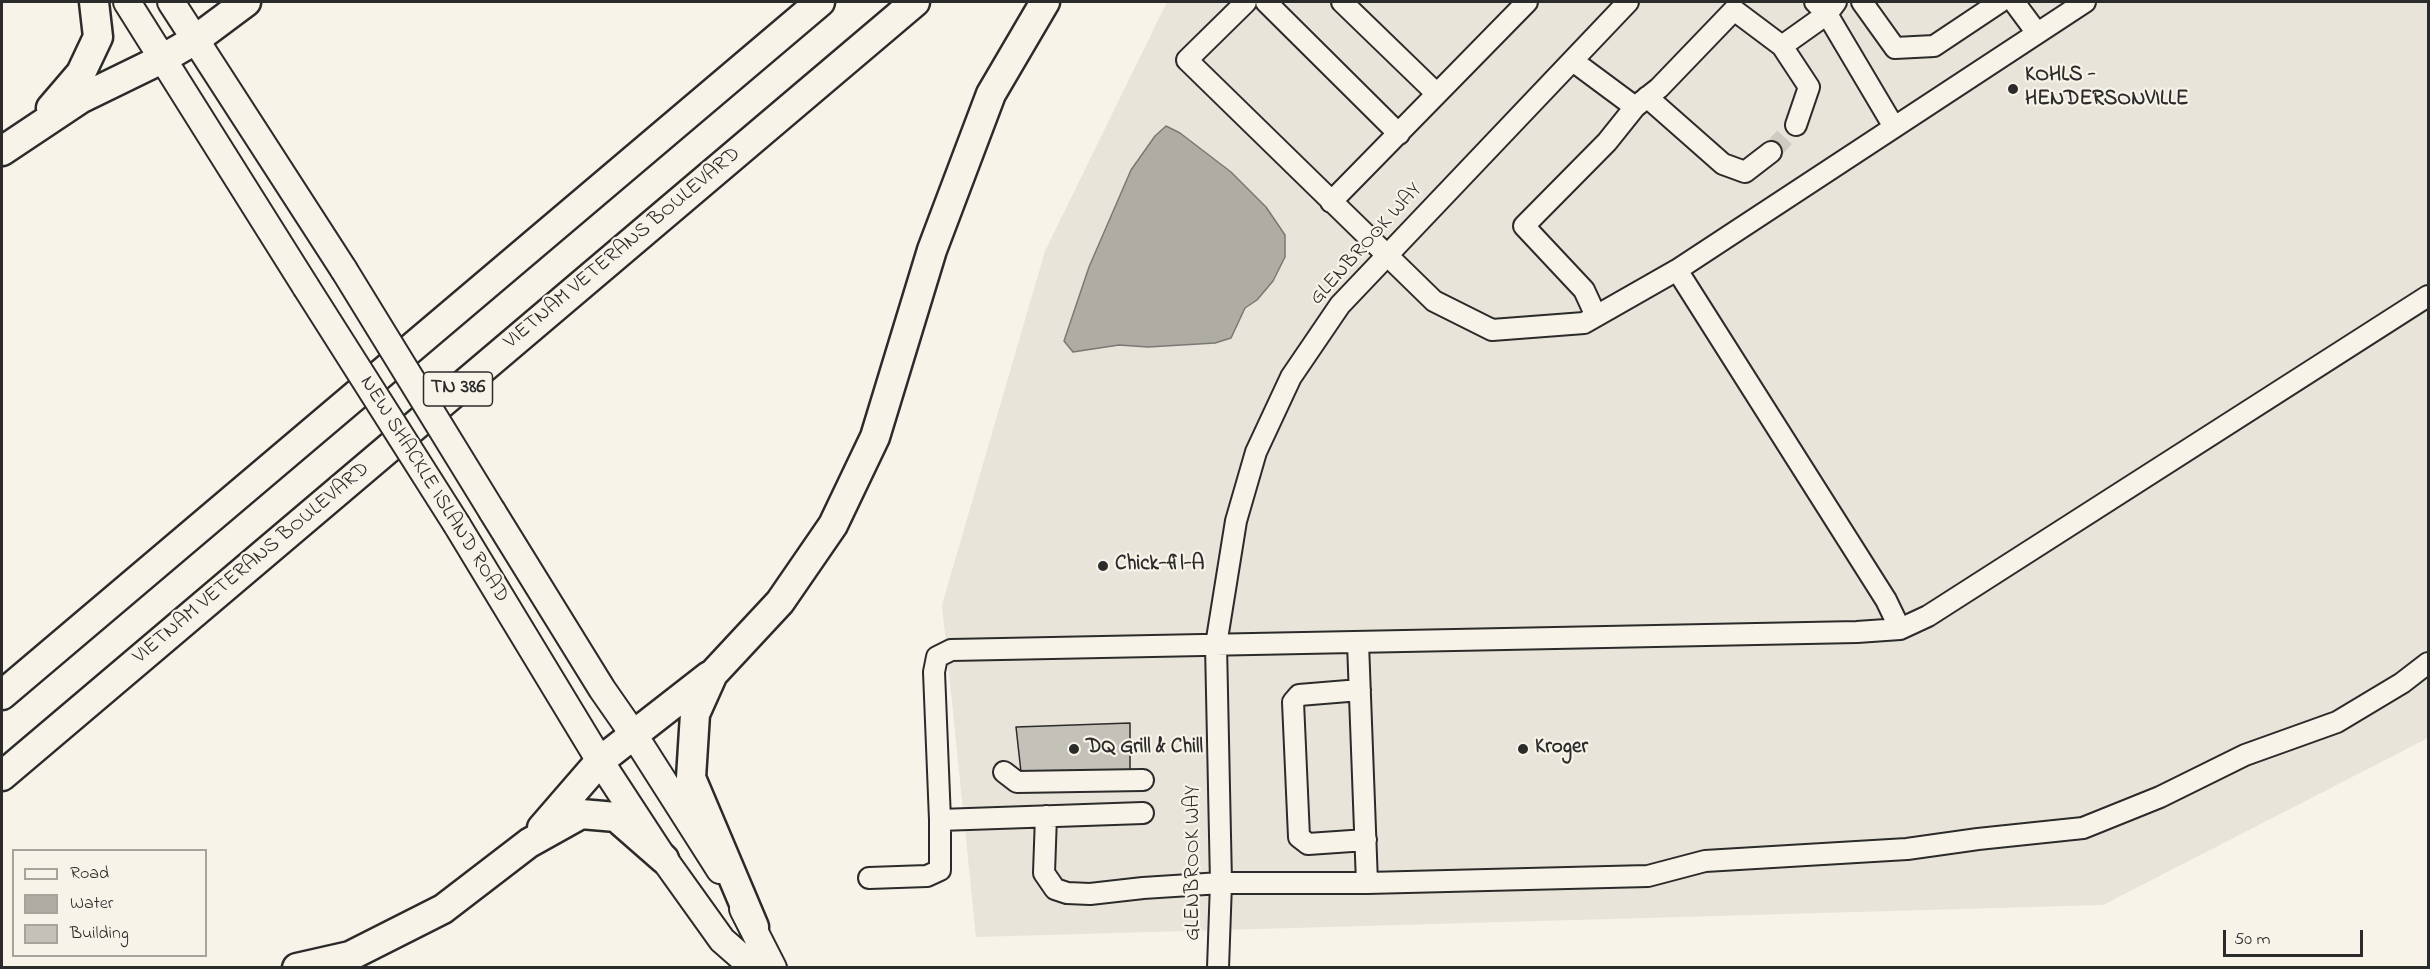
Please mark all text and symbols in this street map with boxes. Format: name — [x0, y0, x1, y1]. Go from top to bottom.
place label: KOHLS - HENDERSONVILLE — [2025, 64, 2188, 114]
marker: KOHLS - HENDERSONVILLE — [2006, 82, 2020, 96]
street label: VIETNAM VETERANS BOULEVARD — [500, 143, 746, 355]
street label: GLENBROOK WAY — [1306, 179, 1428, 311]
street label: NEW SHACKLE ISLAND ROAD — [353, 372, 513, 608]
road number: TN 386 — [424, 372, 492, 406]
street label: VIETNAM VETERANS BOULEVARD — [129, 458, 375, 670]
place label: Chick-fil-A — [1115, 553, 1205, 579]
marker: Chick-fil-A — [1096, 559, 1110, 573]
place label: DQ Grill & Chill — [1086, 736, 1203, 762]
place label: Kroger — [1535, 736, 1588, 762]
marker: DQ Grill & Chill — [1067, 742, 1081, 756]
marker: Kroger — [1516, 742, 1530, 756]
street label: GLENBROOK WAY — [1182, 785, 1208, 941]
legend — [12, 849, 207, 957]
text: Road — [70, 861, 109, 887]
text: Water — [70, 891, 113, 917]
scale bar — [2226, 918, 2366, 956]
text: Building — [70, 921, 129, 947]
text: 50 m — [2234, 927, 2271, 953]

